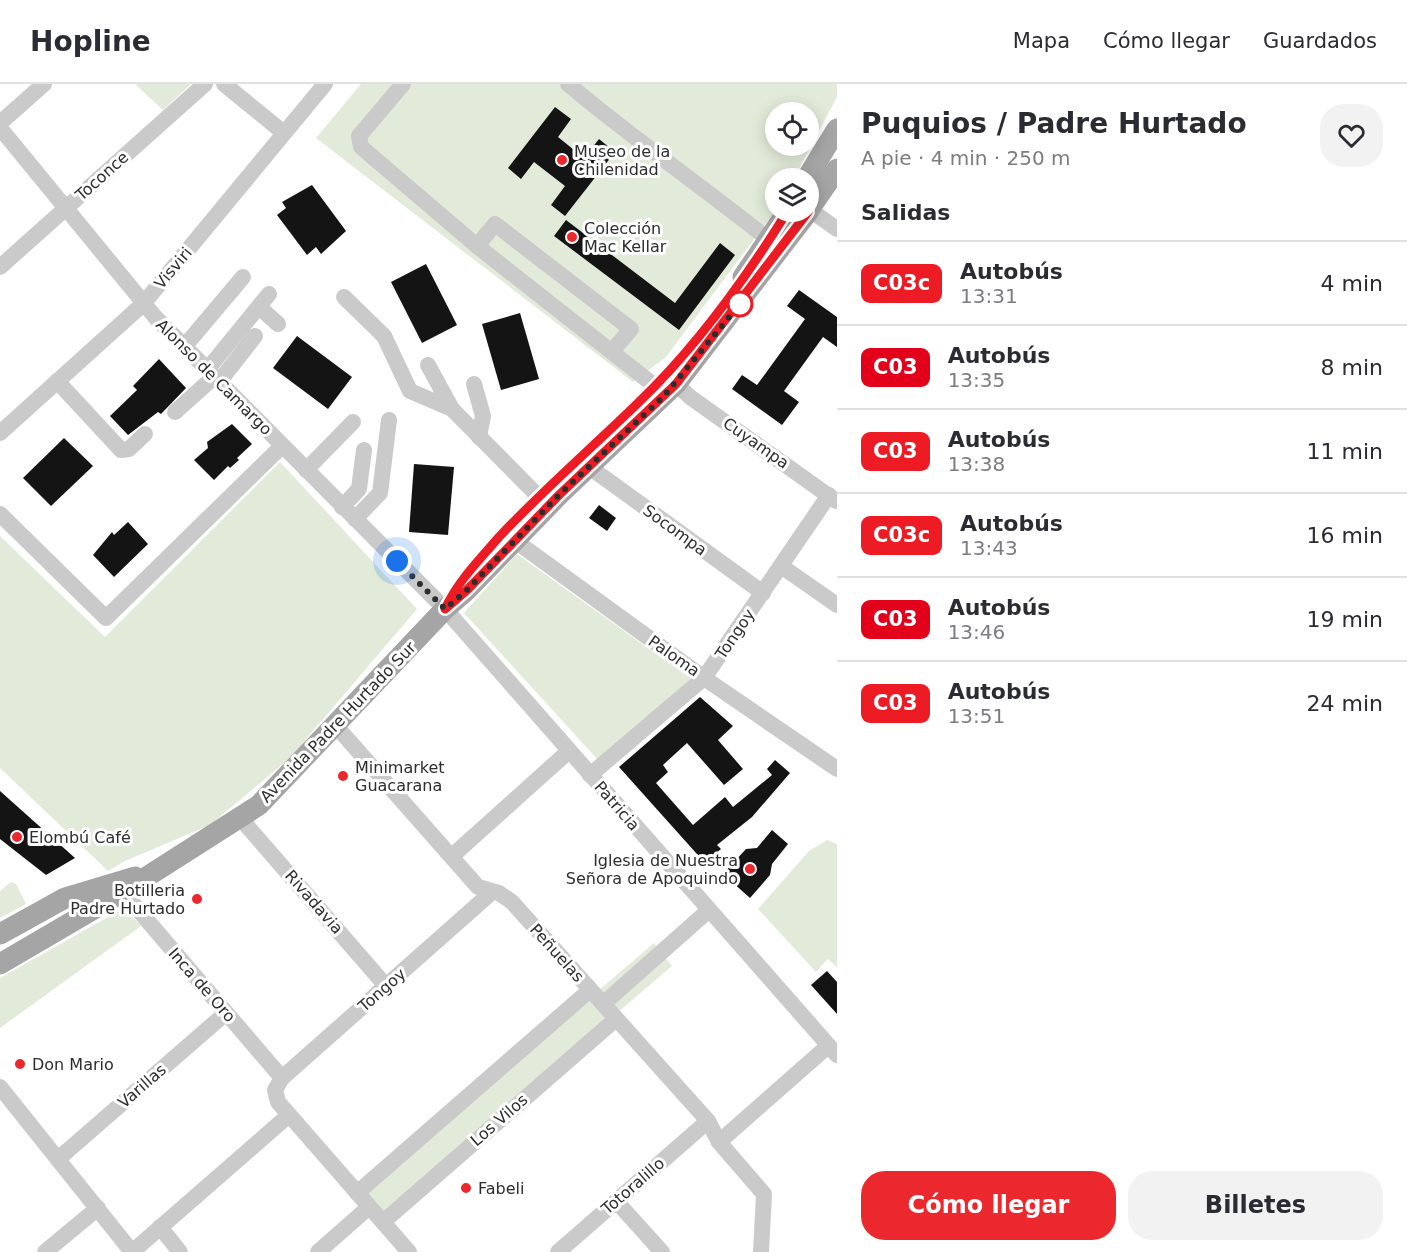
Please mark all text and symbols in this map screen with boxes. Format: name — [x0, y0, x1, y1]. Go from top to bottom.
text: Hopline — [30, 25, 151, 58]
text: Mapa — [1013, 29, 1070, 53]
text: Cómo llegar — [1103, 29, 1230, 53]
text: Guardados — [1263, 29, 1377, 53]
map controls — [765, 102, 819, 222]
button: locate — [765, 102, 819, 156]
button: heart — [1320, 104, 1383, 167]
text: Puquios / Padre Hurtado — [861, 107, 1247, 140]
place label: Museo de la Chilenidad — [574, 142, 670, 179]
text: A pie · 4 min · 250 m — [861, 146, 1071, 170]
street label: Toconce — [71, 147, 132, 205]
marker: Museo de la Chilenidad — [555, 153, 569, 167]
button: layers — [765, 168, 819, 222]
text: Salidas — [861, 200, 950, 225]
place label: Colección Mac Kellar — [584, 219, 667, 256]
marker: Colección Mac Kellar — [565, 230, 579, 244]
street label: Visviri — [150, 243, 196, 293]
text: Autobús — [960, 259, 1063, 284]
text: C03c — [873, 271, 930, 295]
text: 4 min — [1321, 271, 1383, 296]
text: 13:31 — [960, 284, 1018, 308]
unlabelled marker — [727, 291, 753, 317]
street label: Alonso de Camargo — [152, 315, 276, 439]
text: Autobús — [948, 343, 1050, 368]
text: C03 — [873, 355, 918, 379]
text: 8 min — [1321, 355, 1383, 380]
text: 13:35 — [948, 368, 1005, 392]
street label: Cuyampa — [719, 413, 793, 473]
text: Autobús — [948, 427, 1050, 452]
text: C03 — [873, 439, 918, 463]
text: 11 min — [1307, 439, 1383, 464]
text: 13:38 — [948, 452, 1005, 476]
street label: Socompa — [639, 501, 711, 559]
text: Autobús — [960, 511, 1063, 536]
text: C03c — [873, 523, 930, 547]
text: 16 min — [1307, 523, 1383, 548]
text: 13:43 — [960, 536, 1018, 560]
your location — [382, 546, 412, 576]
text: Autobús — [948, 595, 1050, 620]
street label: Tongoy — [711, 605, 759, 664]
text: C03 — [873, 607, 918, 631]
text: 19 min — [1307, 607, 1383, 632]
text: 13:46 — [948, 620, 1005, 644]
street label: Paloma — [645, 631, 703, 681]
street label: Avenida Padre Hurtado Sur — [256, 638, 420, 806]
text: Autobús — [948, 679, 1050, 704]
text: C03 — [873, 691, 918, 715]
text: 24 min — [1307, 691, 1383, 716]
text: 13:51 — [948, 704, 1005, 728]
place label: Minimarket Guacarana — [355, 758, 445, 795]
marker: Minimarket Guacarana — [336, 769, 350, 783]
street label: Patricia — [590, 777, 644, 835]
place label: Elombú Café — [29, 828, 131, 847]
marker: Elombú Café — [10, 830, 24, 844]
place label: Iglesia de Nuestra Señora de Apoquindo — [566, 851, 738, 888]
marker: Iglesia de Nuestra Señora de Apoquindo — [743, 862, 757, 876]
street label: Rivadavia — [281, 866, 347, 938]
place label: Botilleria Padre Hurtado — [70, 881, 185, 918]
marker: Botilleria Padre Hurtado — [190, 892, 204, 906]
street label: Peñuelas — [526, 920, 588, 986]
street label: Inca de Oro — [165, 944, 239, 1026]
street label: Tongoy — [354, 964, 410, 1016]
place label: Don Mario — [32, 1055, 114, 1074]
marker: Don Mario — [13, 1057, 27, 1071]
street label: Varillas — [114, 1060, 170, 1112]
street label: Los Vilos — [467, 1090, 531, 1150]
street label: Totoralillo — [597, 1154, 668, 1219]
button: Cómo llegar — [861, 1171, 1116, 1240]
button: Billetes — [1128, 1171, 1383, 1240]
place label: Fabeli — [478, 1179, 524, 1198]
marker: Fabeli — [459, 1181, 473, 1195]

